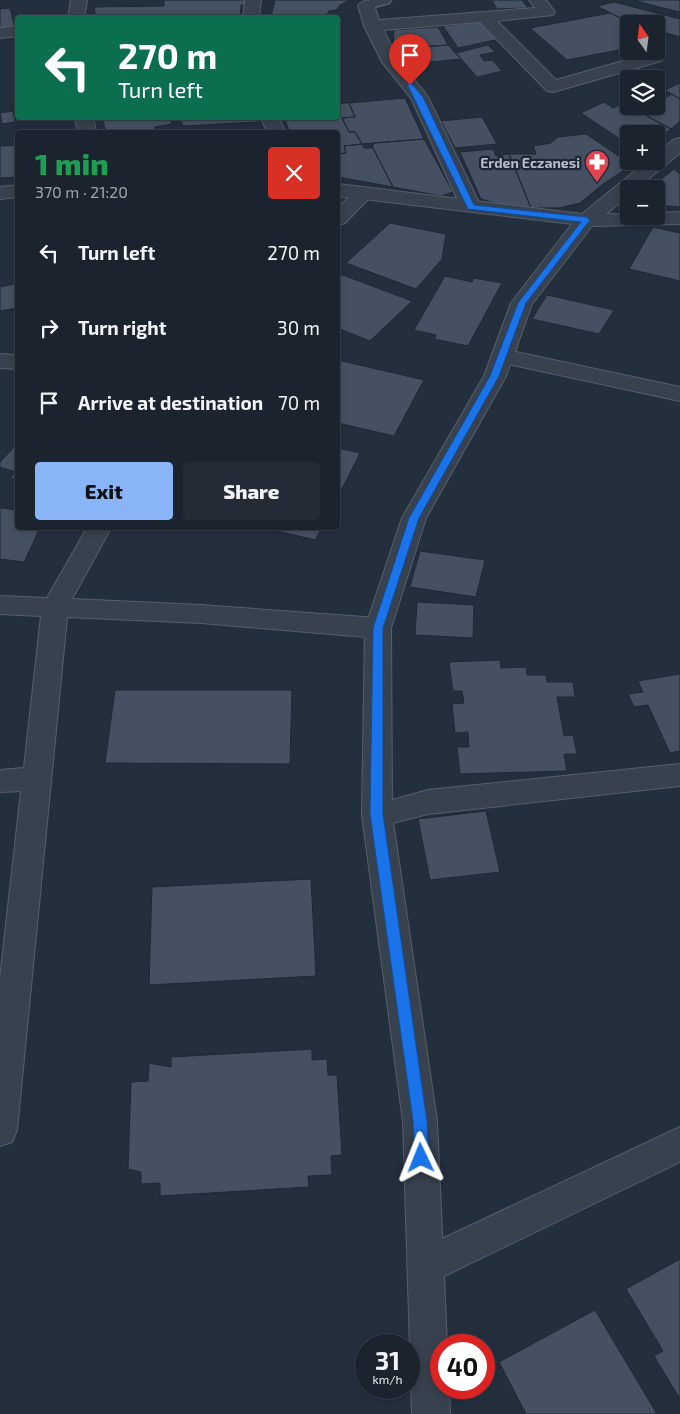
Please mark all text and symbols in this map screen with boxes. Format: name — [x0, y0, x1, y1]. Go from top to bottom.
north arrow — [620, 15, 665, 60]
map controls — [620, 15, 665, 225]
text: 270 m — [118, 34, 217, 76]
pin — [389, 34, 431, 85]
icon: left — [35, 35, 100, 100]
icon: arrive — [396, 41, 424, 69]
button: layers — [620, 70, 665, 115]
text: Turn left — [118, 76, 203, 102]
button: + — [620, 125, 665, 170]
text: 1 min — [35, 145, 109, 181]
button: close — [268, 147, 320, 199]
pharmacy icon: Erden Eczanesi — [584, 149, 610, 183]
place label: Erden Eczanesi — [480, 154, 580, 171]
button: − — [620, 180, 665, 225]
text: 370 m · 21:20 — [35, 182, 128, 201]
icon: left — [35, 239, 63, 267]
text: Turn left — [78, 241, 155, 264]
text: 270 m — [267, 241, 320, 264]
icon: right — [35, 314, 63, 342]
text: Turn right — [78, 316, 166, 339]
text: 30 m — [277, 316, 320, 339]
icon: arrive — [35, 389, 63, 417]
text: Arrive at destination — [78, 391, 263, 414]
text: 70 m — [278, 391, 320, 414]
button: Exit — [35, 462, 173, 520]
button: Share — [183, 462, 320, 520]
position arrow — [394, 1131, 446, 1183]
speed limit sign: 40 — [430, 1334, 495, 1399]
text: 31 — [375, 1345, 400, 1375]
text: km/h — [373, 1372, 402, 1386]

